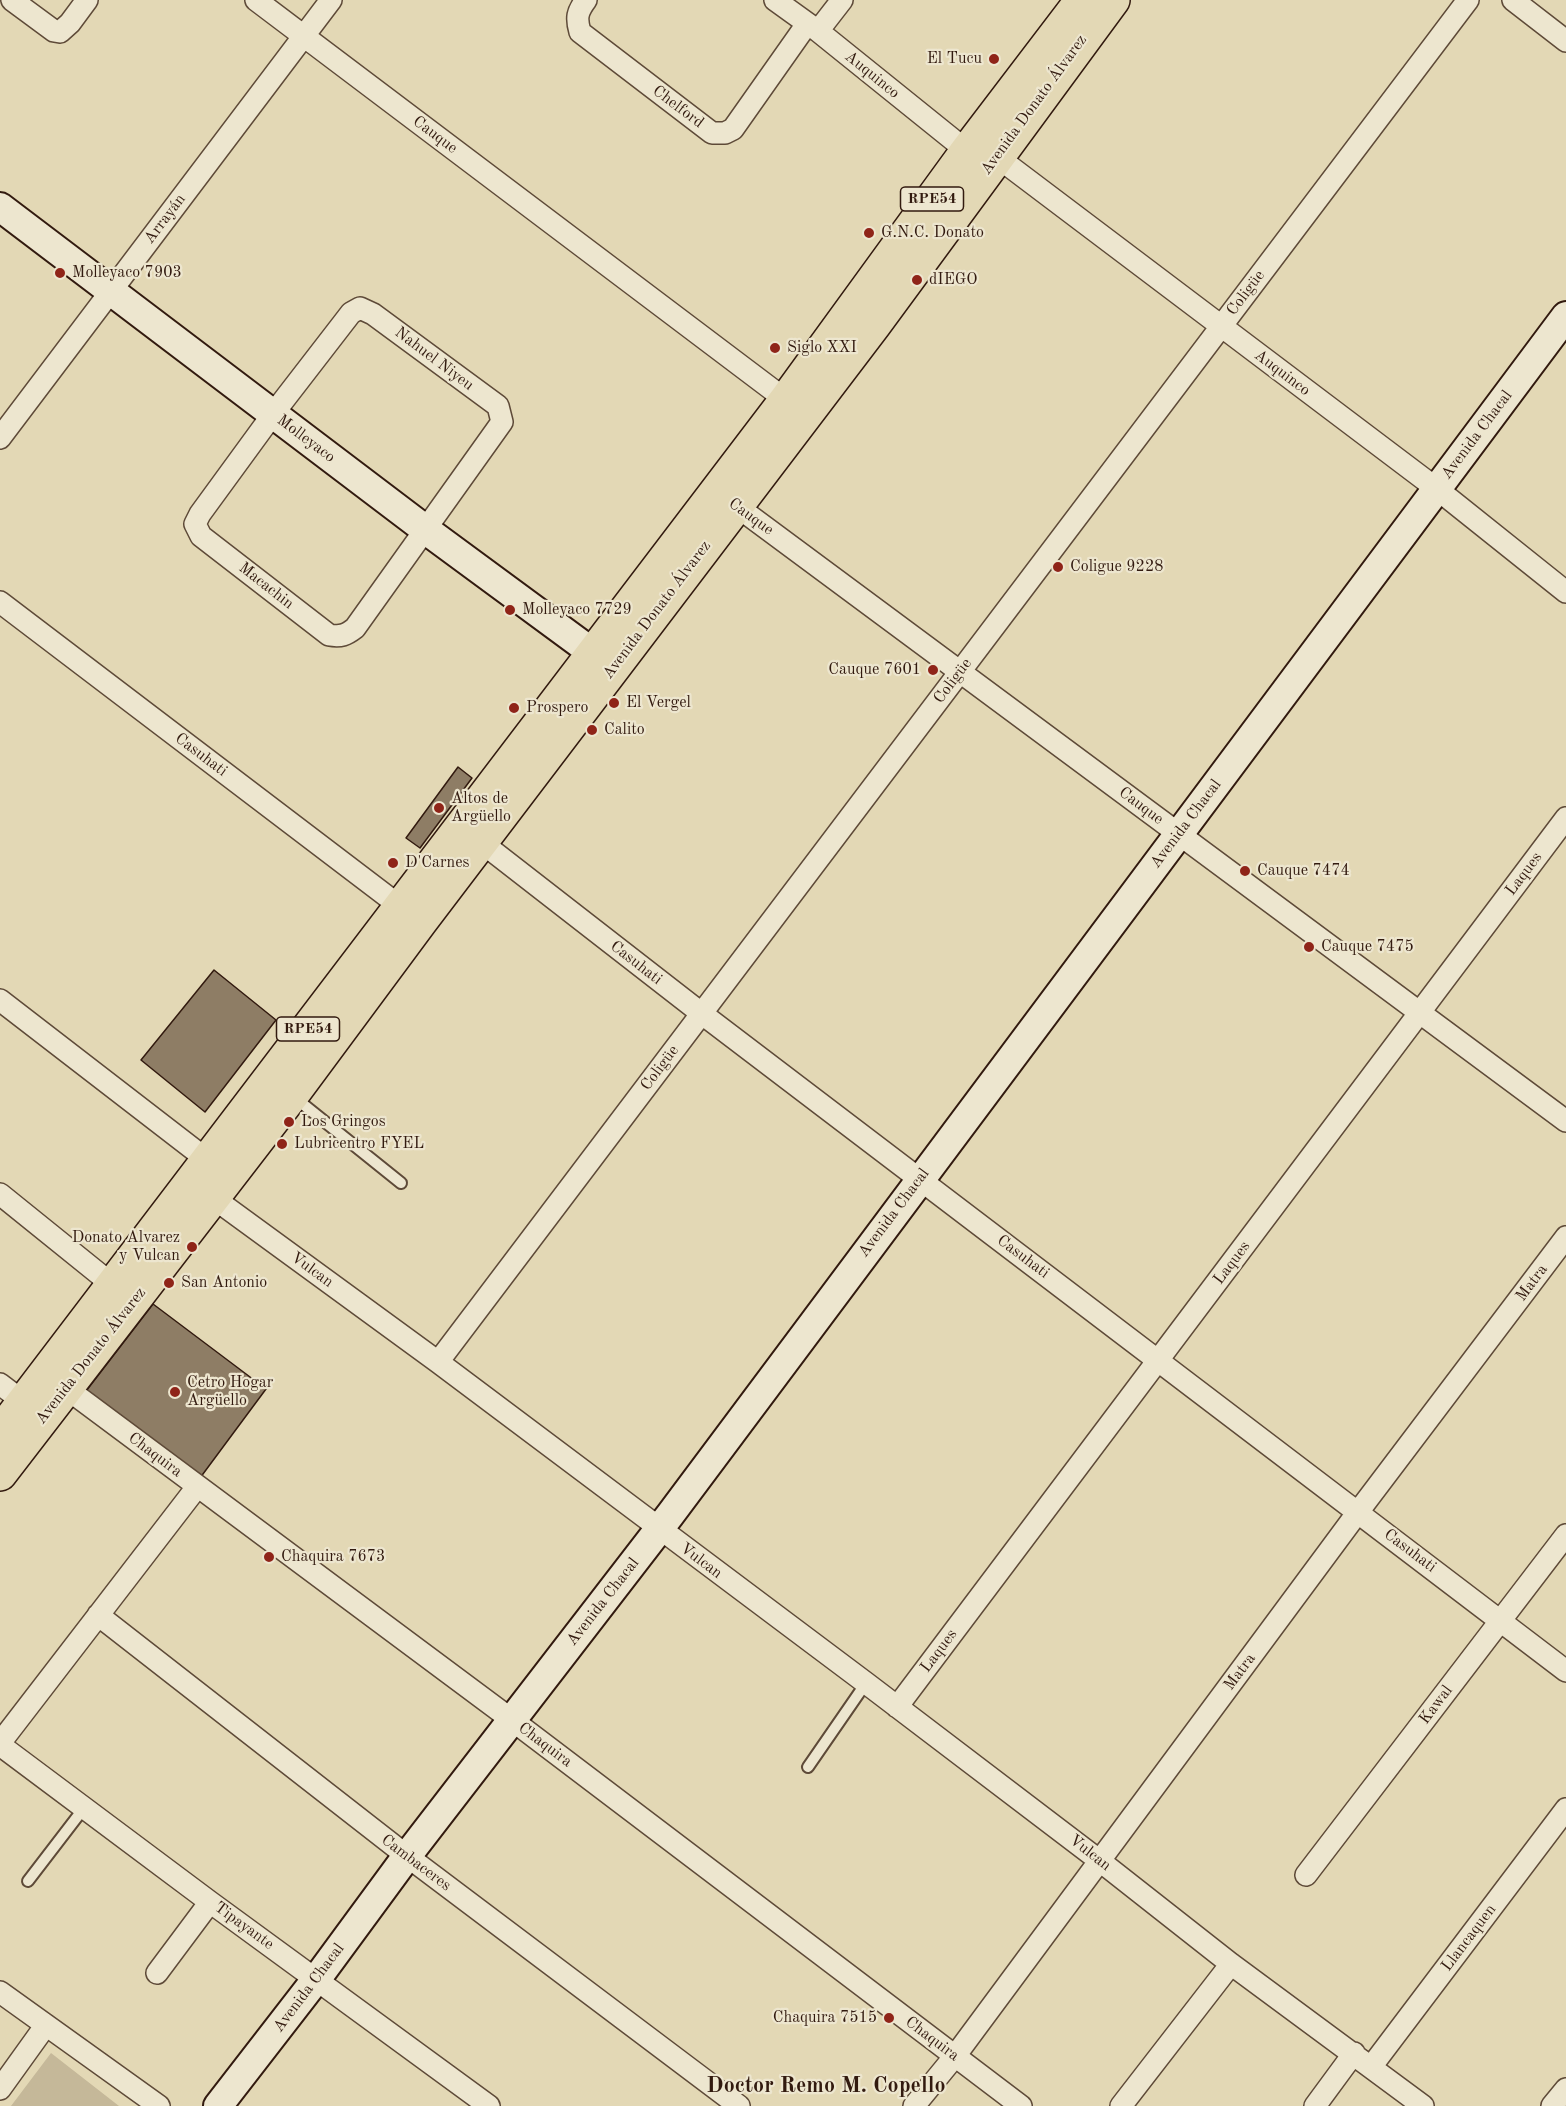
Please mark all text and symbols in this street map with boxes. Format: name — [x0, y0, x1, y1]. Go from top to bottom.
street label: Avenida Donato Álvarez — [977, 31, 1091, 179]
street label: Auquinco — [841, 47, 903, 103]
place label: El Tucu — [927, 49, 982, 69]
marker: El Tucu — [987, 52, 1001, 66]
street label: Chelford — [649, 82, 707, 132]
street label: Cauque — [409, 112, 461, 158]
road number: RPE54 — [900, 187, 964, 211]
street label: Arrayán — [140, 190, 190, 248]
place label: G.N.C. Donato — [881, 223, 984, 243]
marker: G.N.C. Donato — [862, 226, 876, 240]
place label: Molleyaco 7903 — [72, 263, 182, 283]
marker: Molleyaco 7903 — [53, 266, 67, 280]
street label: Coligüe — [1223, 267, 1269, 319]
place label: dIEGO — [929, 270, 977, 290]
marker: dIEGO — [910, 273, 924, 287]
street label: Nahuel Niyeu — [391, 323, 477, 395]
place label: Siglo XXI — [787, 338, 857, 358]
marker: Siglo XXI — [768, 341, 782, 355]
street label: Auquinco — [1250, 346, 1314, 400]
street label: Avenida Chacal — [1437, 387, 1517, 483]
street label: Molleyaco — [273, 411, 339, 467]
street label: Cauque — [725, 494, 777, 540]
street label: Avenida Donato Álvarez — [599, 537, 715, 683]
place label: Coligue 9228 — [1070, 557, 1163, 577]
street label: Macachin — [235, 558, 297, 614]
marker: Coligue 9228 — [1051, 560, 1065, 574]
place label: Molleyaco 7729 — [522, 600, 632, 620]
marker: Molleyaco 7729 — [503, 603, 517, 617]
street label: Coligüe — [930, 655, 976, 707]
place label: Cauque 7601 — [828, 660, 921, 680]
marker: Cauque 7601 — [926, 663, 940, 677]
place label: El Vergel — [626, 693, 691, 713]
marker: El Vergel — [607, 696, 621, 710]
place label: Prospero — [526, 698, 588, 718]
marker: Prospero — [507, 701, 521, 715]
place label: Calito — [604, 720, 645, 740]
marker: Calito — [585, 723, 599, 737]
street label: Casuhati — [171, 729, 231, 781]
street label: Avenida Chacal — [1146, 776, 1226, 872]
street label: Cauque — [1115, 783, 1167, 829]
place label: Altos de Argüello — [451, 789, 511, 827]
marker: Altos de Argüello — [432, 801, 446, 815]
street label: Laques — [1501, 848, 1547, 900]
place label: D'Carnes — [405, 853, 469, 873]
marker: D'Carnes — [386, 856, 400, 870]
place label: Cauque 7474 — [1257, 861, 1350, 881]
marker: Cauque 7474 — [1238, 864, 1252, 878]
street label: Casuhati — [606, 937, 666, 989]
place label: Cauque 7475 — [1321, 937, 1414, 957]
marker: Cauque 7475 — [1302, 940, 1316, 954]
road number: RPE54 — [276, 1017, 340, 1041]
street label: Coligüe — [637, 1042, 683, 1094]
place label: Los Gringos — [301, 1112, 386, 1132]
marker: Los Gringos — [282, 1115, 296, 1129]
place label: Lubricentro FYEL — [294, 1134, 424, 1154]
marker: Lubricentro FYEL — [275, 1137, 289, 1151]
street label: Avenida Chacal — [854, 1165, 934, 1261]
place label: Donato Alvarez y Vulcan — [72, 1228, 180, 1266]
street label: Casuhati — [993, 1231, 1053, 1283]
street label: Laques — [1209, 1237, 1255, 1289]
marker: Donato Alvarez y Vulcan — [185, 1240, 199, 1254]
street label: Vulcan — [287, 1248, 337, 1292]
street label: Matra — [1512, 1261, 1552, 1305]
place label: San Antonio — [181, 1273, 267, 1293]
marker: San Antonio — [162, 1276, 176, 1290]
street label: Avenida Donato Álvarez — [32, 1284, 150, 1428]
place label: Cetro Hogar Argüello — [187, 1373, 273, 1411]
marker: Cetro Hogar Argüello — [168, 1385, 182, 1399]
street label: Chaquira — [124, 1428, 186, 1482]
street label: Casuhati — [1380, 1525, 1440, 1577]
street label: Vulcan — [676, 1539, 726, 1583]
place label: Chaquira 7673 — [281, 1547, 385, 1567]
marker: Chaquira 7673 — [262, 1550, 276, 1564]
street label: Avenida Chacal — [563, 1554, 643, 1650]
street label: Laques — [916, 1625, 962, 1677]
street label: Matra — [1220, 1650, 1260, 1694]
street label: Kawal — [1415, 1682, 1457, 1728]
street label: Chaquira — [514, 1718, 576, 1772]
street label: Cambaceres — [377, 1830, 455, 1896]
street label: Vulcan — [1065, 1831, 1115, 1875]
street label: Tipayante — [210, 1898, 278, 1954]
street label: Llancaquen — [1438, 1901, 1500, 1975]
street label: Avenida Chacal — [269, 1940, 349, 2036]
place label: Chaquira 7515 — [773, 2008, 877, 2028]
marker: Chaquira 7515 — [882, 2011, 896, 2025]
street label: Chaquira — [901, 2012, 963, 2066]
district label: Doctor Remo M. Copello — [706, 2073, 946, 2099]

